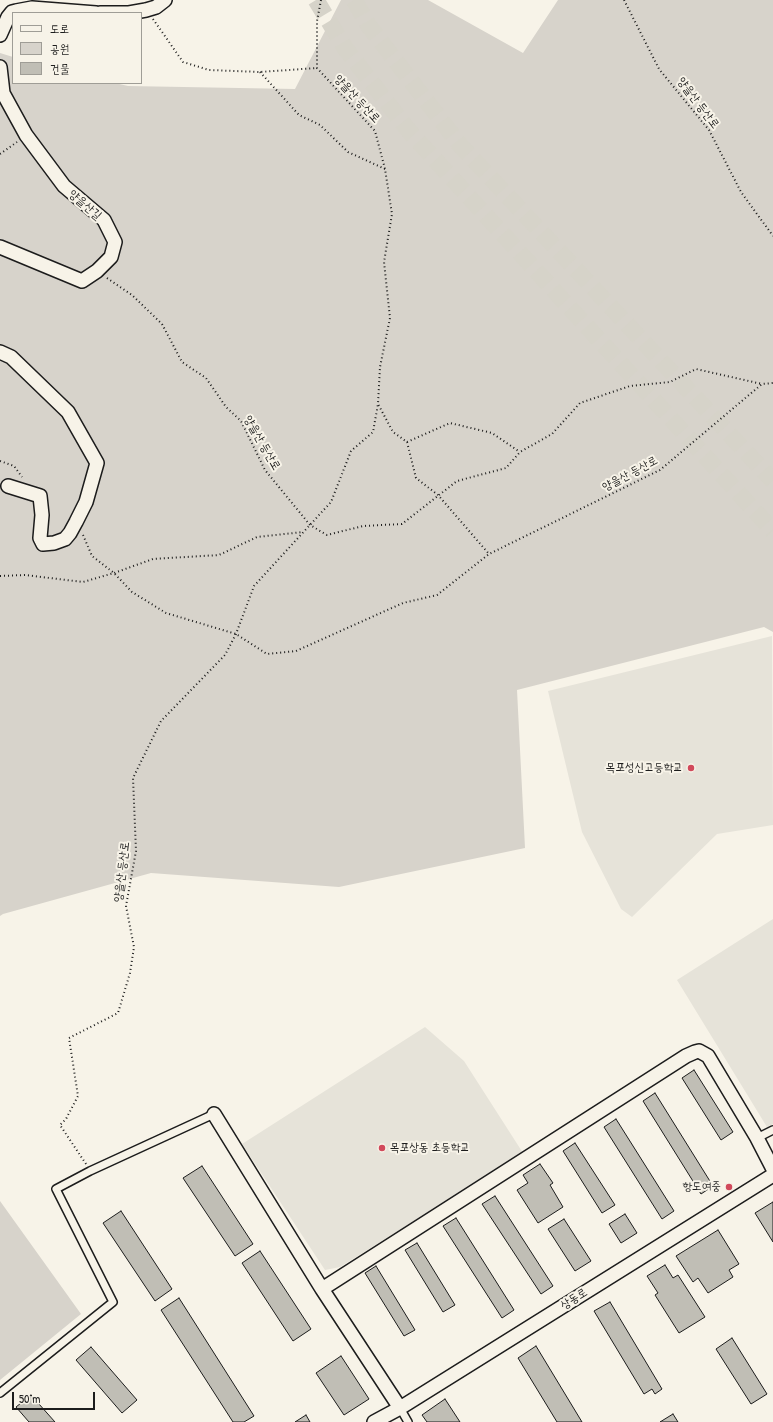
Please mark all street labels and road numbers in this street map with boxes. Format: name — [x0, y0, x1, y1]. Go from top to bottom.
street label: 양을산 등산로 — [331, 72, 383, 126]
street label: 양을산 등산로 — [674, 74, 722, 132]
street label: 양을산길 — [66, 187, 104, 223]
street label: 양을산 등산로 — [241, 413, 283, 473]
street label: 양을산 등산로 — [600, 453, 660, 495]
street label: 양을산 등산로 — [111, 841, 133, 903]
street label: 상동로 — [558, 1285, 590, 1313]

